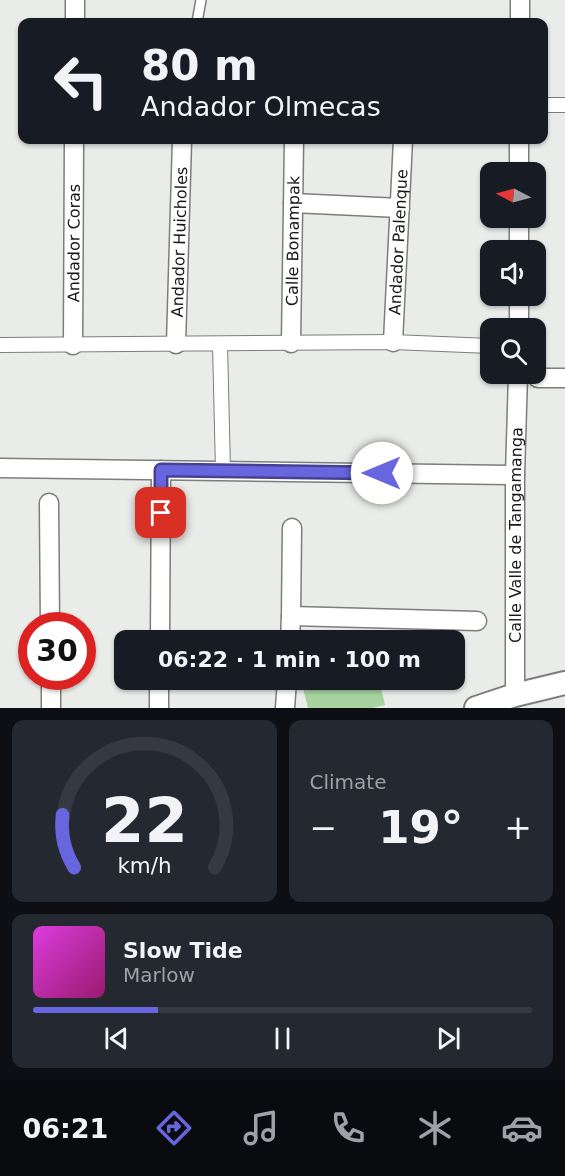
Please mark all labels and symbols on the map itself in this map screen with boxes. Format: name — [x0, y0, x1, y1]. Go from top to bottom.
north arrow — [480, 162, 546, 228]
street label: Andador Huicholes — [167, 166, 191, 318]
street label: Andador Palenque — [385, 169, 411, 316]
street label: Calle Bonampak — [282, 175, 303, 306]
street label: Andador Coras — [64, 184, 83, 302]
street label: Calle Valle de Tangamanga — [505, 427, 526, 643]
position arrow — [350, 441, 414, 505]
pin — [135, 487, 186, 538]
speed limit sign: 30 — [18, 612, 96, 690]

